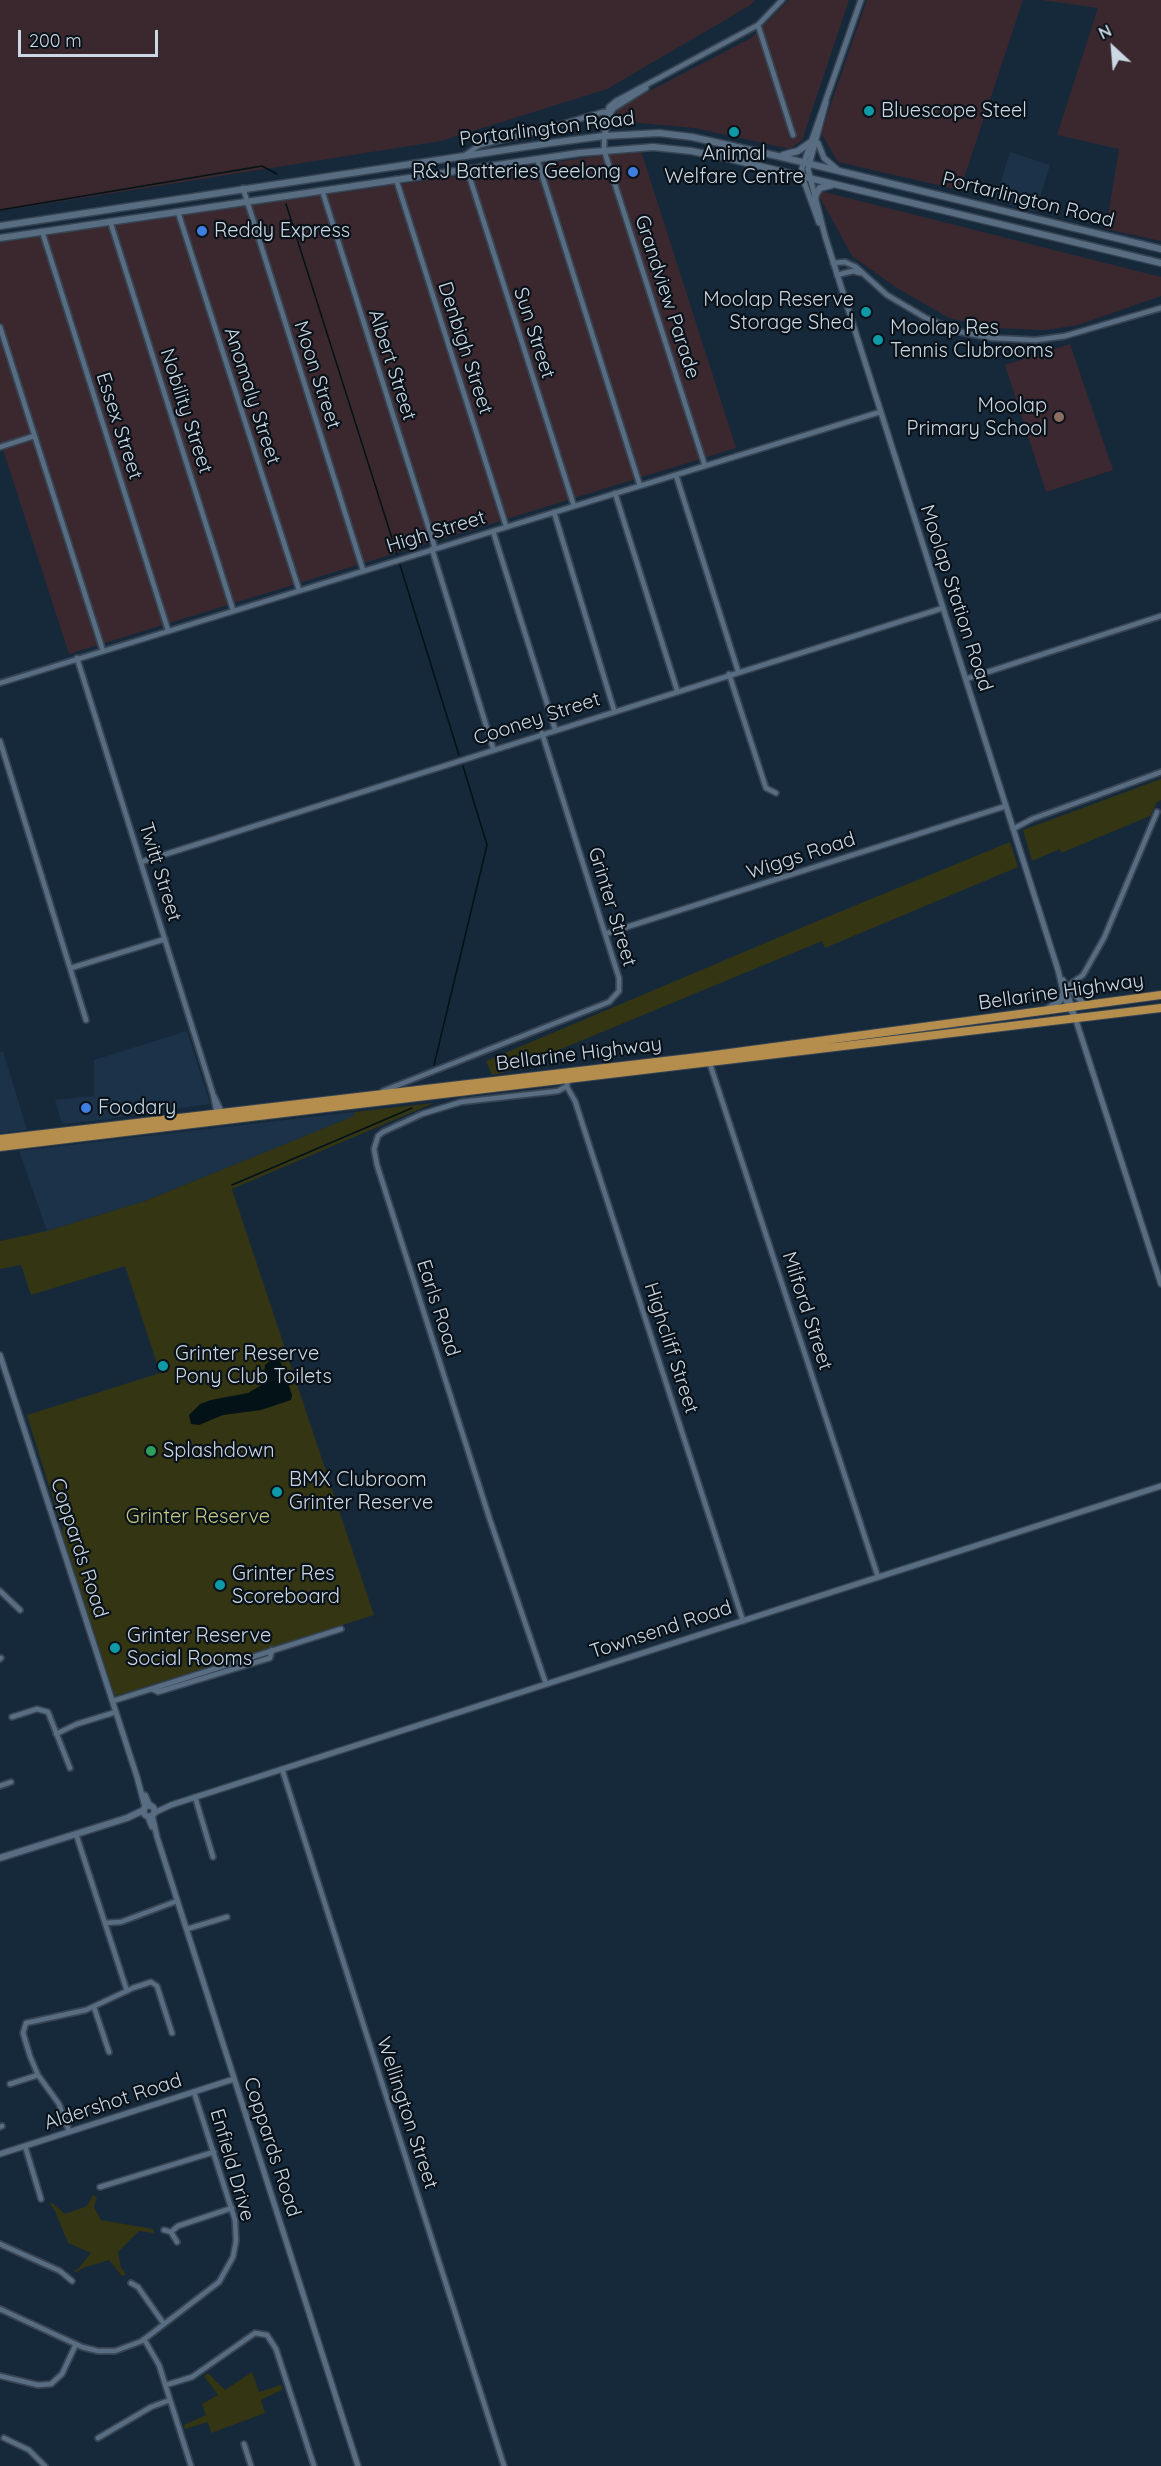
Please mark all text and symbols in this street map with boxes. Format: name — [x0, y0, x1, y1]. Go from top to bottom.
scale bar — [21, 18, 160, 56]
north arrow — [1083, 18, 1143, 78]
text: N — [1095, 20, 1115, 43]
text: 200 m — [29, 29, 82, 52]
place label: Bluescope Steel — [881, 99, 1027, 123]
marker: Bluescope Steel — [862, 104, 876, 118]
street label: Portarlington Road — [458, 106, 636, 152]
marker: Animal Welfare Centre — [727, 125, 741, 139]
place label: Animal Welfare Centre — [664, 142, 804, 189]
place label: R&J Batteries Geelong — [412, 160, 621, 184]
marker: R&J Batteries Geelong — [626, 165, 640, 179]
street label: Portarlington Road — [940, 167, 1116, 233]
street label: Grandview Parade — [629, 212, 705, 382]
place label: Reddy Express — [214, 219, 350, 243]
marker: Reddy Express — [195, 224, 209, 238]
street label: Denbigh Street — [432, 279, 498, 417]
street label: Sun Street — [508, 284, 560, 382]
place label: Moolap Reserve Storage Shed — [703, 288, 854, 335]
marker: Moolap Reserve Storage Shed — [859, 305, 873, 319]
street label: Albert Street — [363, 306, 421, 424]
place label: Moolap Res Tennis Clubrooms — [890, 316, 1053, 363]
street label: Moon Street — [288, 318, 346, 432]
street label: Anomaly Street — [219, 324, 285, 468]
marker: Moolap Res Tennis Clubrooms — [871, 333, 885, 347]
street label: Nobility Street — [154, 345, 218, 477]
street label: Essex Street — [90, 369, 148, 483]
place label: Moolap Primary School — [907, 394, 1047, 441]
marker: Moolap Primary School — [1052, 410, 1066, 424]
street label: Moolap Station Road — [914, 502, 998, 694]
street label: High Street — [383, 506, 489, 558]
street label: Cooney Street — [471, 687, 603, 751]
street label: Twitt Street — [134, 819, 186, 925]
street label: Wiggs Road — [744, 827, 858, 885]
street label: Grinter Street — [583, 845, 641, 969]
street label: Bellarine Highway — [977, 968, 1145, 1016]
street label: Bellarine Highway — [495, 1032, 663, 1076]
place label: Foodary — [98, 1096, 176, 1120]
marker: Foodary — [79, 1101, 93, 1115]
street label: Milford Street — [777, 1249, 837, 1373]
street label: Earls Road — [411, 1257, 465, 1359]
street label: Highcliff Street — [639, 1279, 703, 1417]
place label: Grinter Reserve Pony Club Toilets — [175, 1342, 332, 1389]
marker: Grinter Reserve Pony Club Toilets — [156, 1359, 170, 1373]
place label: Splashdown — [163, 1439, 275, 1463]
marker: Splashdown — [144, 1444, 158, 1458]
place label: BMX Clubroom Grinter Reserve — [289, 1468, 433, 1515]
street label: Coppards Road — [45, 1475, 113, 1621]
marker: BMX Clubroom Grinter Reserve — [270, 1485, 284, 1499]
park label: Grinter Reserve — [126, 1505, 270, 1529]
place label: Grinter Res Scoreboard — [232, 1562, 340, 1609]
marker: Grinter Res Scoreboard — [213, 1578, 227, 1592]
street label: Townsend Road — [587, 1596, 735, 1664]
place label: Grinter Reserve Social Rooms — [127, 1624, 271, 1671]
marker: Grinter Reserve Social Rooms — [108, 1641, 122, 1655]
street label: Wellington Street — [371, 2034, 443, 2192]
street label: Aldershot Road — [41, 2068, 185, 2136]
street label: Coppards Road — [238, 2074, 306, 2220]
street label: Enfield Drive — [205, 2106, 259, 2224]

